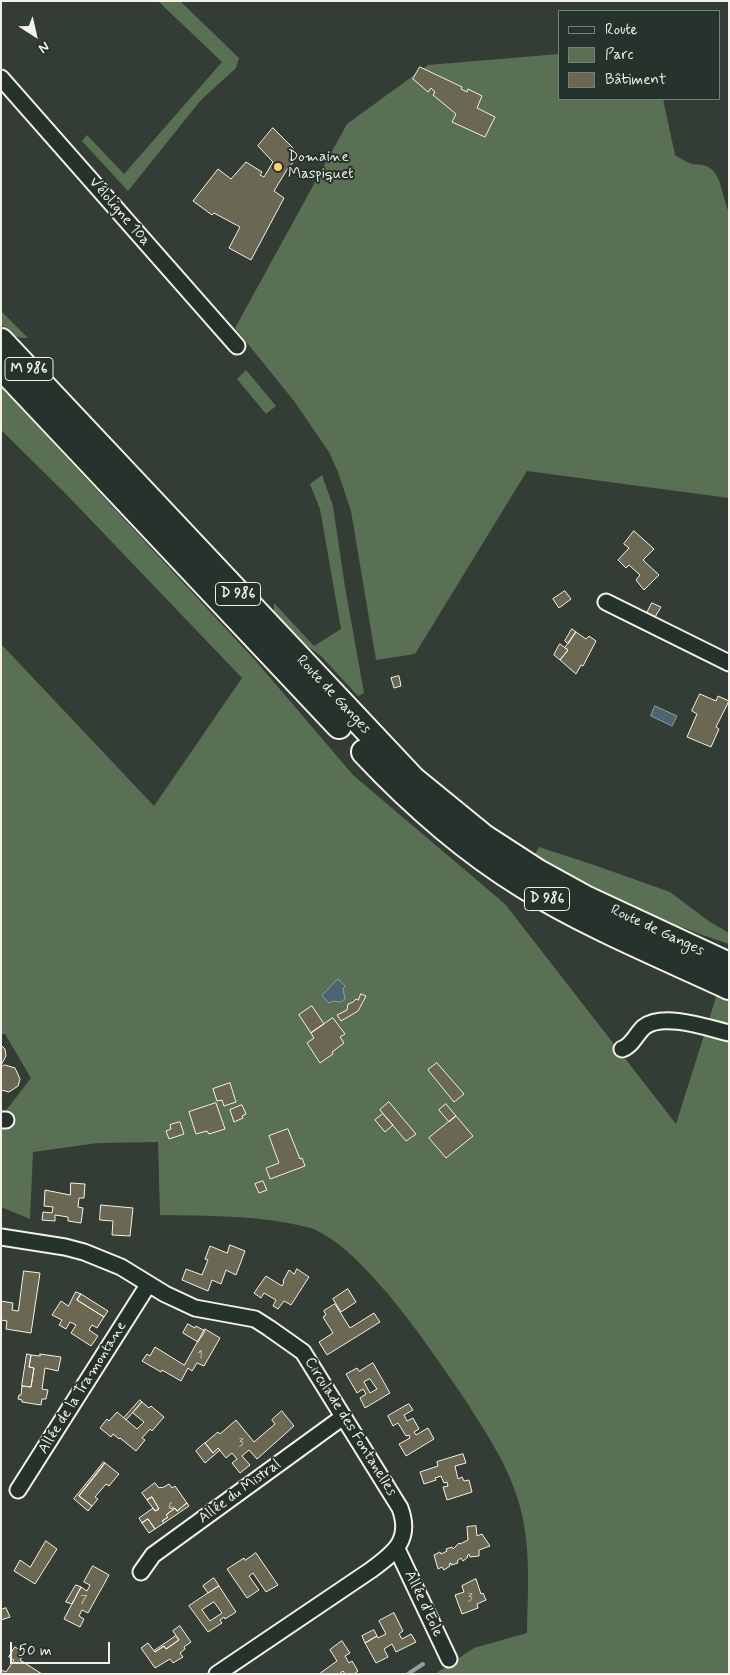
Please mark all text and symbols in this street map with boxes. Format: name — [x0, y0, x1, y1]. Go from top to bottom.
north arrow — [10, 10, 60, 60]
legend — [558, 10, 720, 100]
text: Route — [605, 20, 638, 40]
text: N — [35, 37, 53, 57]
text: Parc — [605, 45, 633, 65]
text: Bâtiment — [605, 70, 666, 90]
place label: Domaine Maspiquet — [288, 149, 354, 184]
marker: Domaine Maspiquet — [272, 161, 284, 173]
street label: Véloligne 10a — [84, 174, 154, 250]
road number: M 986 — [5, 358, 53, 380]
road number: D 986 — [216, 582, 260, 606]
street label: Route de Ganges — [292, 652, 374, 738]
road number: D 986 — [524, 888, 570, 911]
street label: Route de Ganges — [607, 901, 707, 961]
street label: Allée de la Tramontane — [35, 1318, 131, 1458]
house number: 1 — [197, 1348, 203, 1362]
street label: Circulade des Fontanelles — [300, 1354, 400, 1500]
house number: 3 — [238, 1436, 244, 1450]
street label: Allée du Mistral — [195, 1456, 285, 1528]
house number: 6 — [168, 1499, 174, 1513]
street label: Allée d'Eole — [400, 1568, 446, 1640]
house number: 3 — [467, 1591, 473, 1605]
house number: 7 — [80, 1593, 88, 1607]
scale bar — [12, 1632, 112, 1664]
text: 50 m — [18, 1641, 52, 1661]

